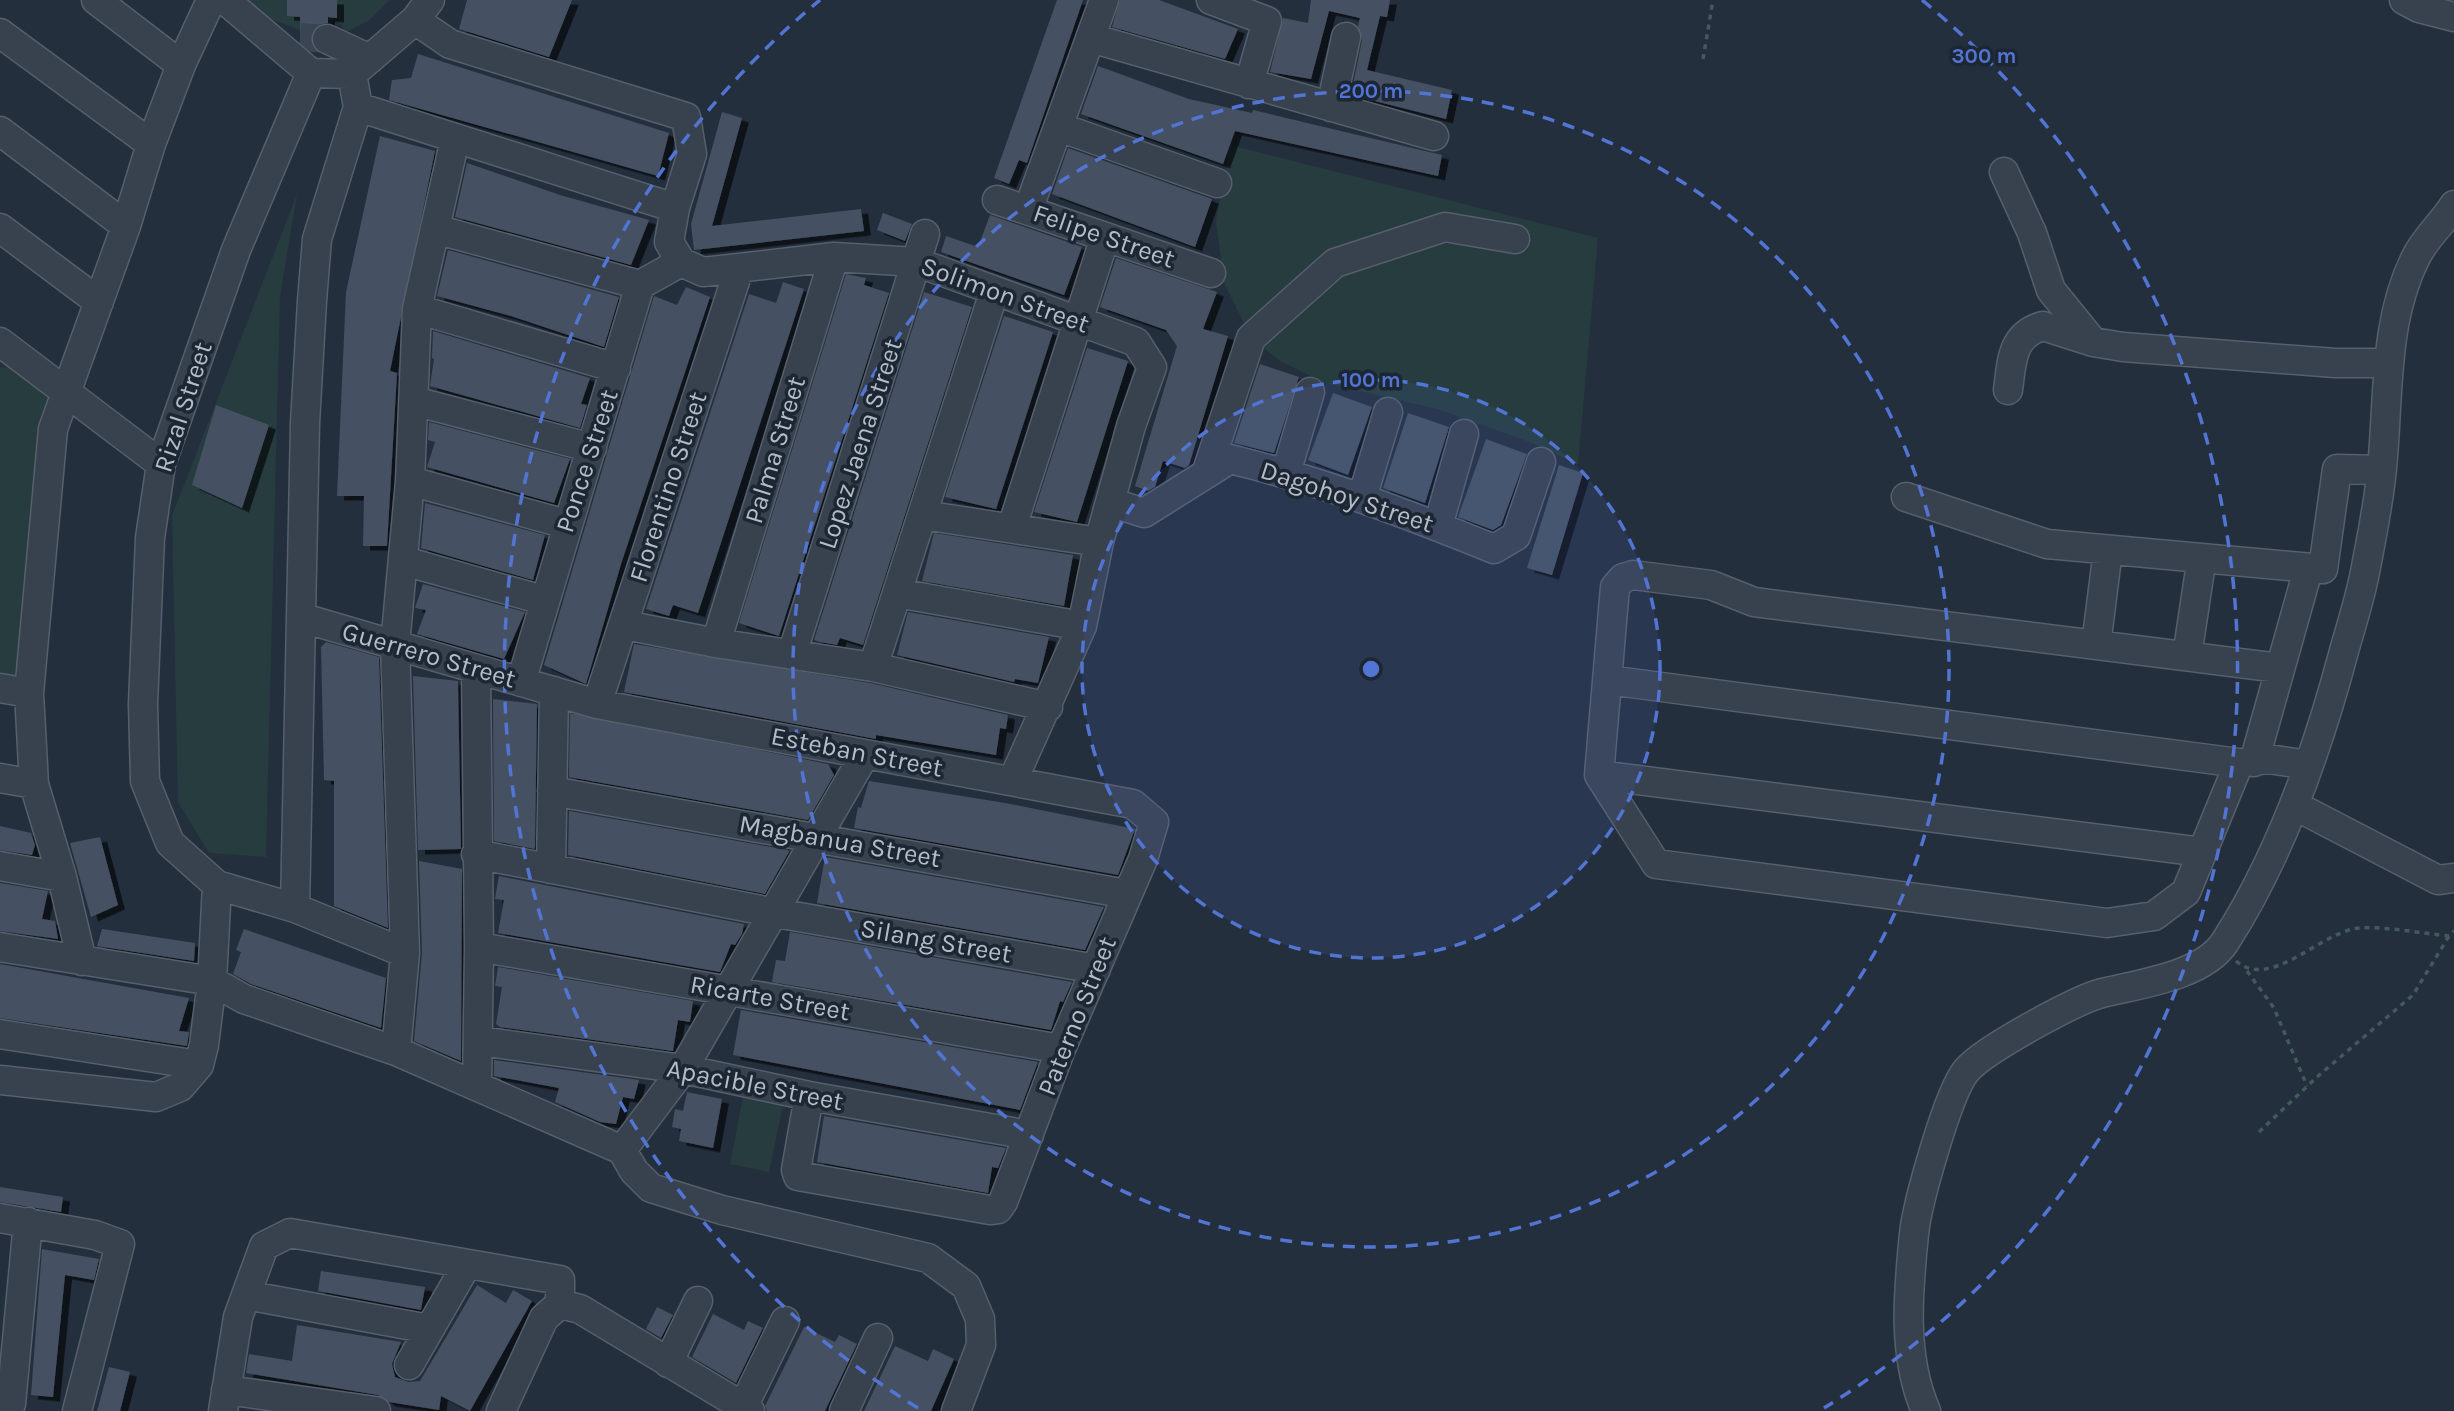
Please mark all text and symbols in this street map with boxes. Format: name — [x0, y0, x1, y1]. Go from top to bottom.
text: 300 m — [1952, 44, 2016, 68]
text: 200 m — [1339, 79, 1403, 103]
street label: Felipe Street — [1029, 197, 1179, 275]
street label: Solimon Street — [917, 250, 1094, 340]
street label: Lopez Jaena Street — [811, 335, 909, 553]
street label: Rizal Street — [147, 338, 219, 476]
text: 100 m — [1341, 368, 1401, 392]
street label: Palma Street — [738, 372, 812, 527]
street label: Ponce Street — [549, 385, 625, 536]
street label: Florentino Street — [623, 388, 713, 586]
street label: Dagohoy Street — [1257, 454, 1438, 540]
street label: Guerrero Street — [339, 615, 520, 695]
centre of rings — [1359, 657, 1383, 681]
street label: Esteban Street — [768, 720, 946, 784]
street label: Magbanua Street — [737, 808, 943, 874]
street label: Silang Street — [858, 912, 1014, 970]
street label: Paterno Street — [1031, 932, 1123, 1100]
street label: Ricarte Street — [688, 969, 852, 1027]
street label: Apacible Street — [664, 1053, 846, 1117]

